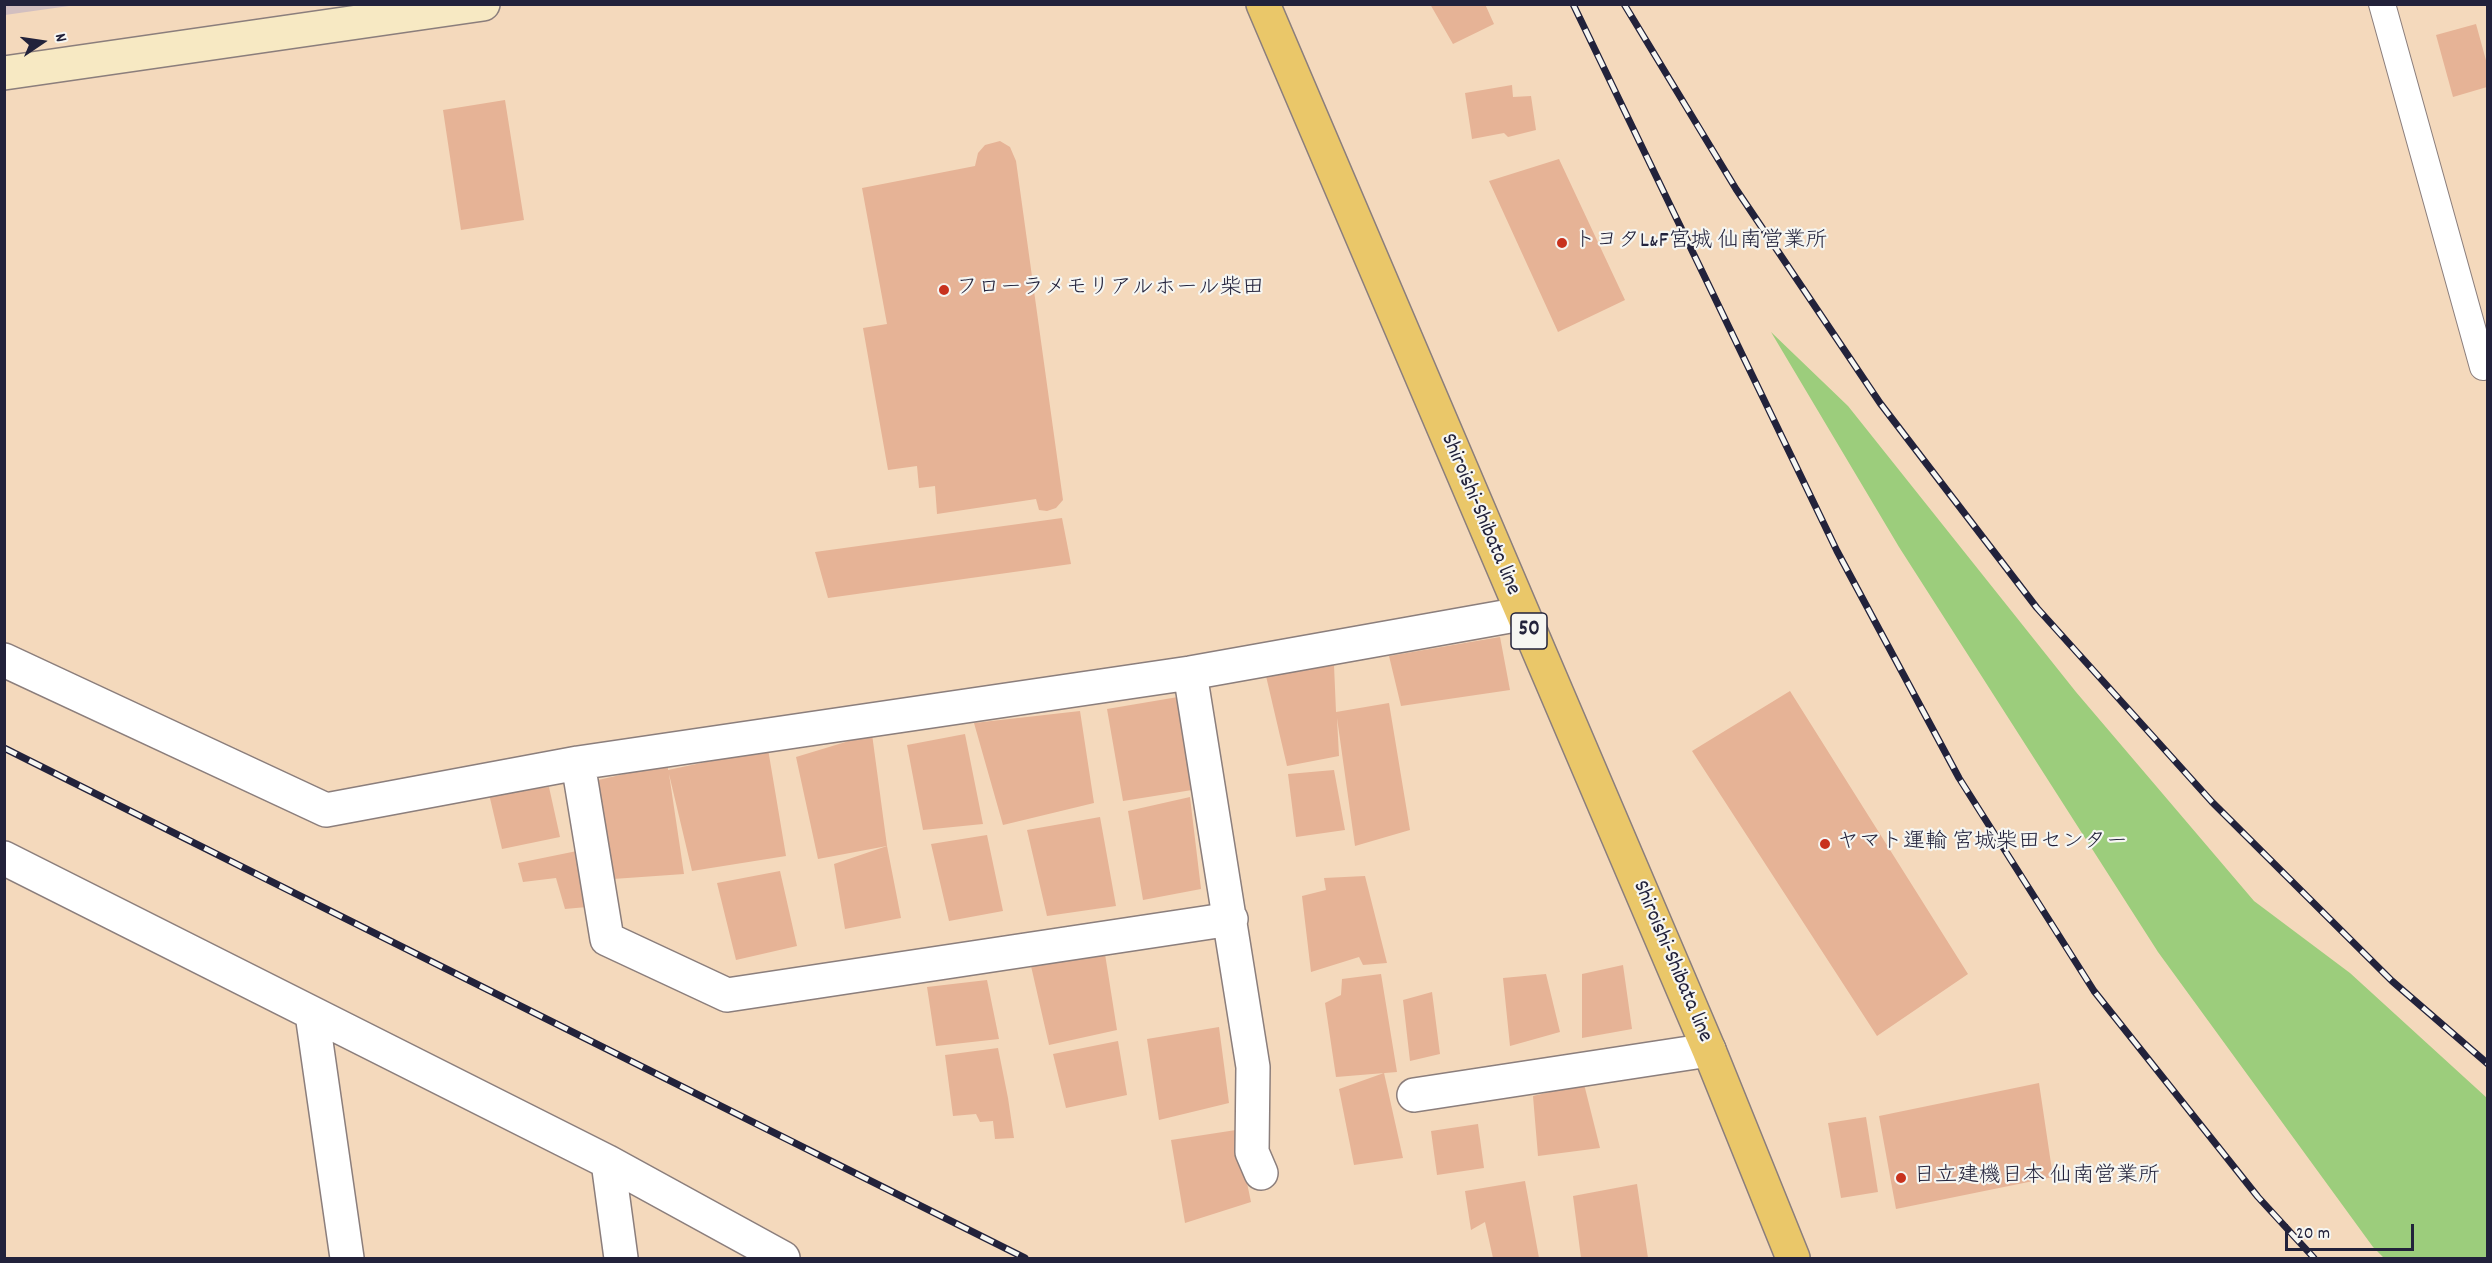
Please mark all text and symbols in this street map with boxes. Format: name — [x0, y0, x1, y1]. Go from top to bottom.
north arrow — [12, 12, 72, 72]
text: N — [48, 31, 72, 44]
place label: トヨタL&F宮城 仙南営業所 — [1574, 230, 1828, 256]
marker: トヨタL&F宮城 仙南営業所 — [1555, 236, 1569, 250]
place label: フローラメモリアルホール柴田 — [956, 277, 1264, 303]
marker: フローラメモリアルホール柴田 — [937, 283, 951, 297]
street label: Shiroishi-Shibata line — [1433, 430, 1525, 600]
road number: 50 — [1511, 613, 1547, 649]
place label: ヤマト運輸 宮城柴田センター — [1837, 831, 2128, 857]
marker: ヤマト運輸 宮城柴田センター — [1818, 837, 1832, 851]
street label: Shiroishi-Shibata line — [1625, 877, 1717, 1047]
place label: 日立建機日本 仙南営業所 — [1913, 1165, 2160, 1191]
marker: 日立建機日本 仙南営業所 — [1894, 1171, 1908, 1185]
scale bar — [2288, 1212, 2417, 1250]
text: 20 m — [2296, 1222, 2330, 1247]

